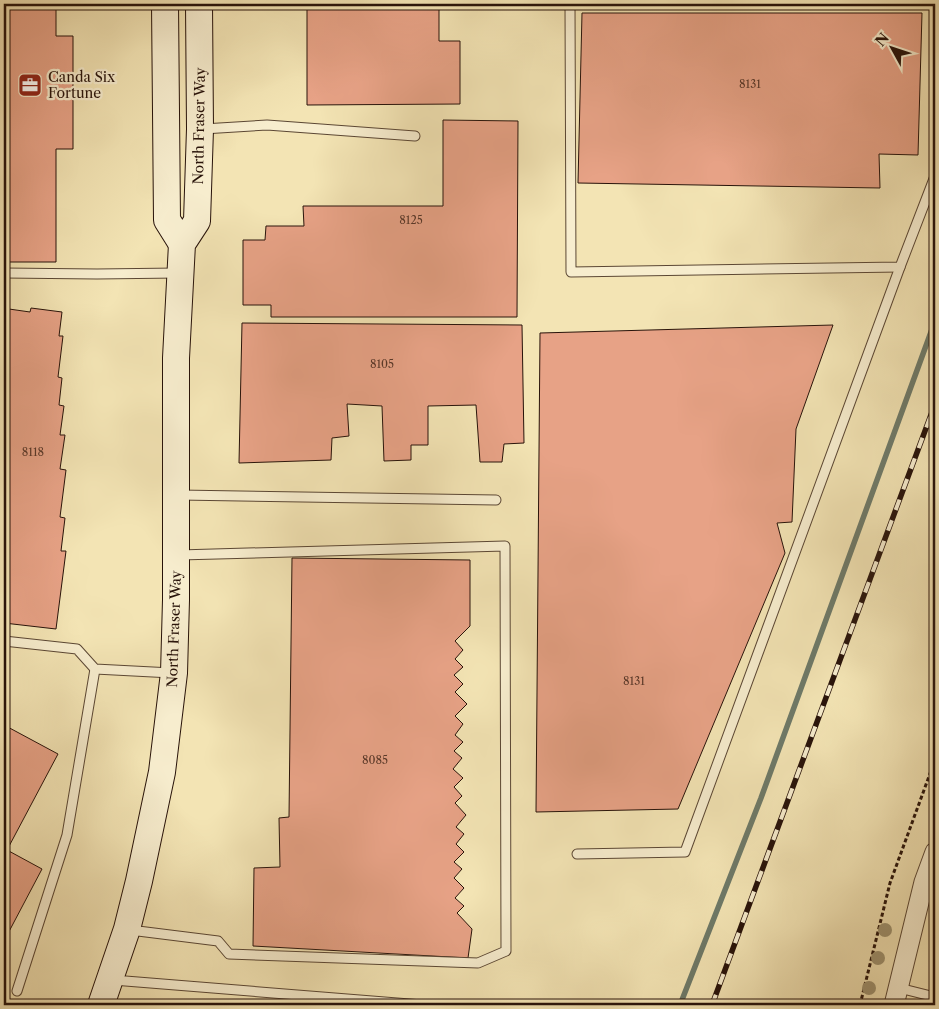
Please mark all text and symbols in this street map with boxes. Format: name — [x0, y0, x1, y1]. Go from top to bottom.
north arrow — [866, 22, 916, 72]
text: N — [871, 29, 893, 50]
street label: North Fraser Way — [189, 67, 209, 185]
place label: Canda Six Fortune — [48, 68, 116, 102]
office icon: Canda Six Fortune — [17, 72, 43, 98]
house number: 8131 — [739, 77, 761, 91]
house number: 8125 — [399, 213, 423, 227]
house number: 8105 — [370, 357, 394, 371]
house number: 8118 — [22, 445, 44, 459]
street label: North Fraser Way — [163, 570, 185, 688]
house number: 8131 — [623, 674, 645, 688]
house number: 8085 — [362, 753, 388, 767]

